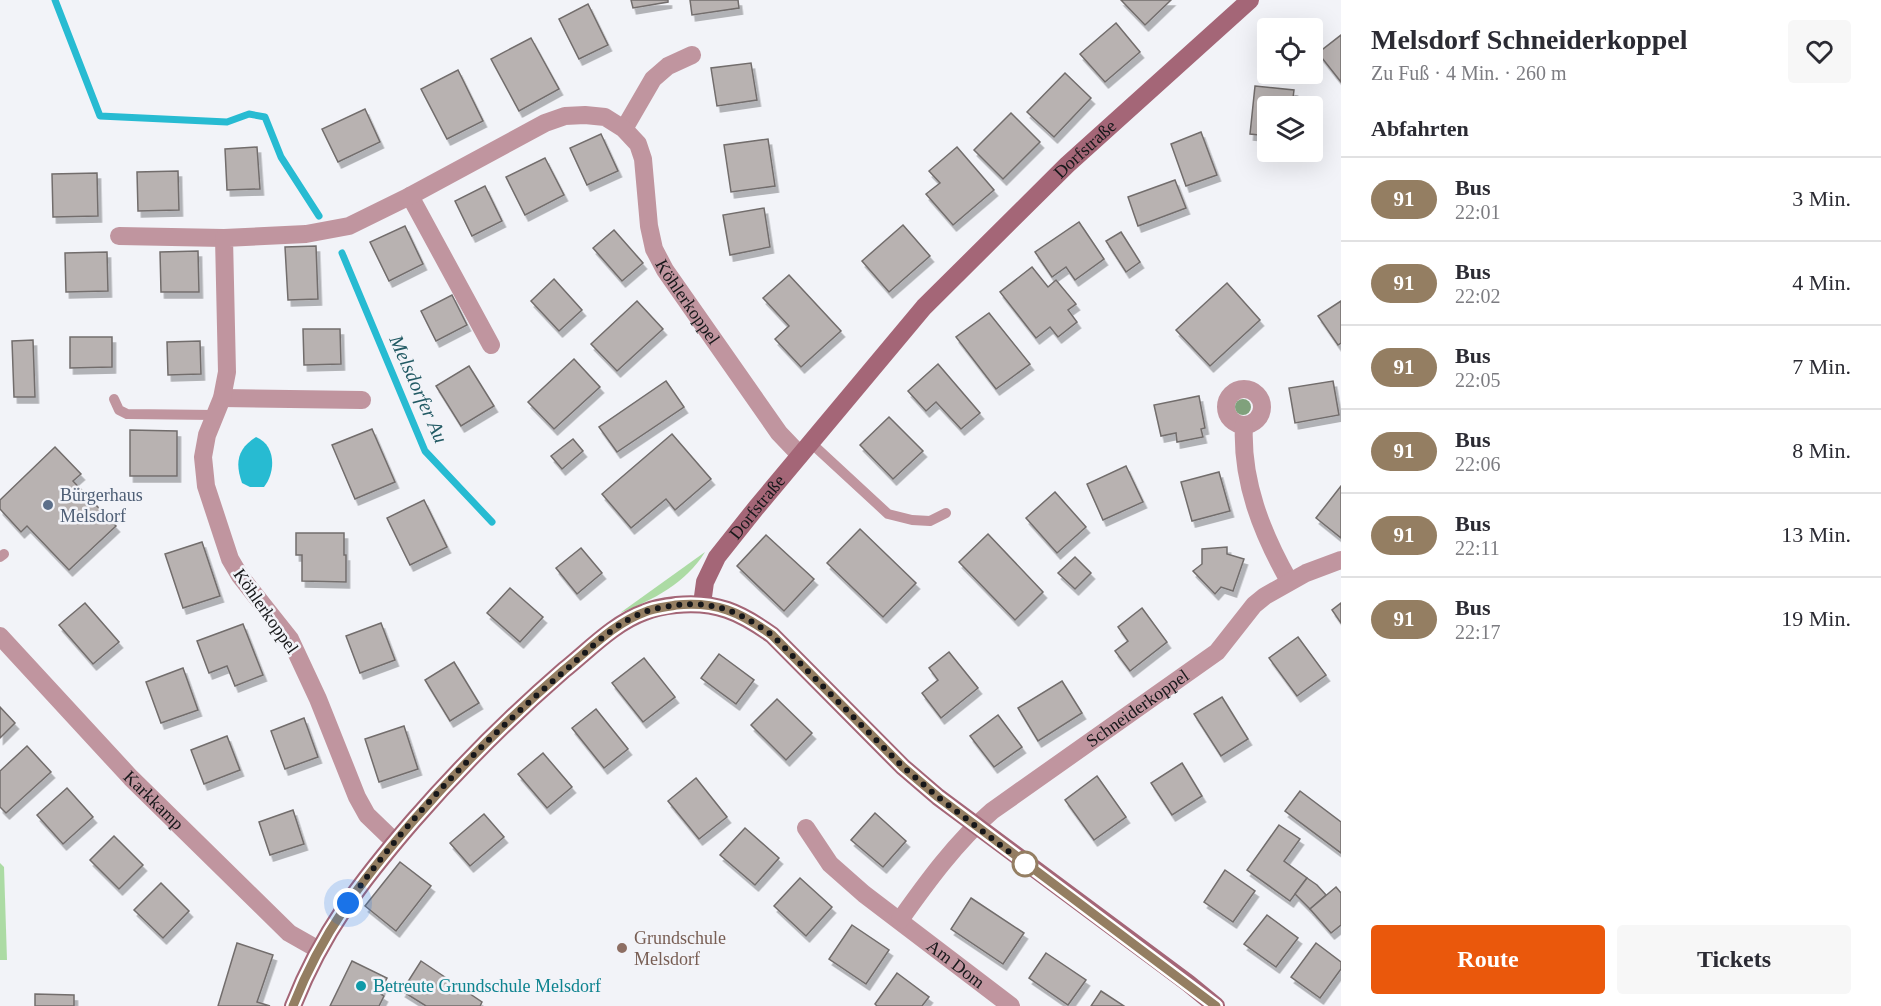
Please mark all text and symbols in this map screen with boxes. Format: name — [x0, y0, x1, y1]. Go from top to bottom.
map controls — [1257, 18, 1323, 162]
button: locate — [1257, 18, 1323, 84]
button: heart — [1788, 20, 1851, 83]
text: Melsdorf Schneiderkoppel — [1371, 24, 1688, 55]
text: Zu Fuß · 4 Min. · 260 m — [1371, 62, 1567, 84]
button: layers — [1257, 96, 1323, 162]
street label: Dorfstraße — [1050, 116, 1120, 182]
text: Abfahrten — [1371, 116, 1469, 141]
text: Bus — [1455, 175, 1490, 200]
text: 3 Min. — [1792, 186, 1851, 211]
text: 91 — [1394, 187, 1415, 211]
text: 22:01 — [1455, 201, 1501, 223]
street label: Köhlerkoppel — [651, 256, 724, 348]
text: Bus — [1455, 259, 1490, 284]
text: 4 Min. — [1792, 270, 1851, 295]
text: 91 — [1394, 271, 1415, 295]
text: 22:02 — [1455, 285, 1501, 307]
water label: Melsdorfer Au — [384, 331, 453, 447]
text: Bus — [1455, 343, 1490, 368]
text: 7 Min. — [1792, 354, 1851, 379]
text: 91 — [1394, 355, 1415, 379]
text: 22:05 — [1455, 369, 1501, 391]
text: Bus — [1455, 427, 1490, 452]
text: 8 Min. — [1792, 438, 1851, 463]
text: 91 — [1394, 439, 1415, 463]
text: 22:06 — [1455, 453, 1501, 475]
street label: Dorfstraße — [725, 471, 789, 543]
place label: Bürgerhaus Melsdorf — [60, 485, 143, 526]
marker: Bürgerhaus Melsdorf — [41, 498, 55, 512]
text: Bus — [1455, 511, 1490, 536]
text: 13 Min. — [1781, 522, 1851, 547]
text: 91 — [1394, 523, 1415, 547]
text: 22:11 — [1455, 537, 1500, 559]
street label: Köhlerkoppel — [229, 565, 303, 657]
text: Bus — [1455, 595, 1490, 620]
text: 19 Min. — [1781, 606, 1851, 631]
text: 91 — [1394, 607, 1415, 631]
text: 22:17 — [1455, 621, 1501, 643]
street label: Schneiderkoppel — [1082, 665, 1193, 751]
street label: Karkkamp — [120, 767, 188, 834]
unlabelled marker — [1012, 851, 1038, 877]
your location — [333, 888, 363, 918]
button: Route — [1371, 925, 1605, 994]
button: Tickets — [1617, 925, 1851, 994]
place label: Grundschule Melsdorf — [634, 928, 726, 969]
street label: Am Dom — [923, 936, 989, 992]
marker: Grundschule Melsdorf — [615, 941, 629, 955]
place label: Betreute Grundschule Melsdorf — [373, 976, 601, 996]
marker: Betreute Grundschule Melsdorf — [354, 979, 368, 993]

